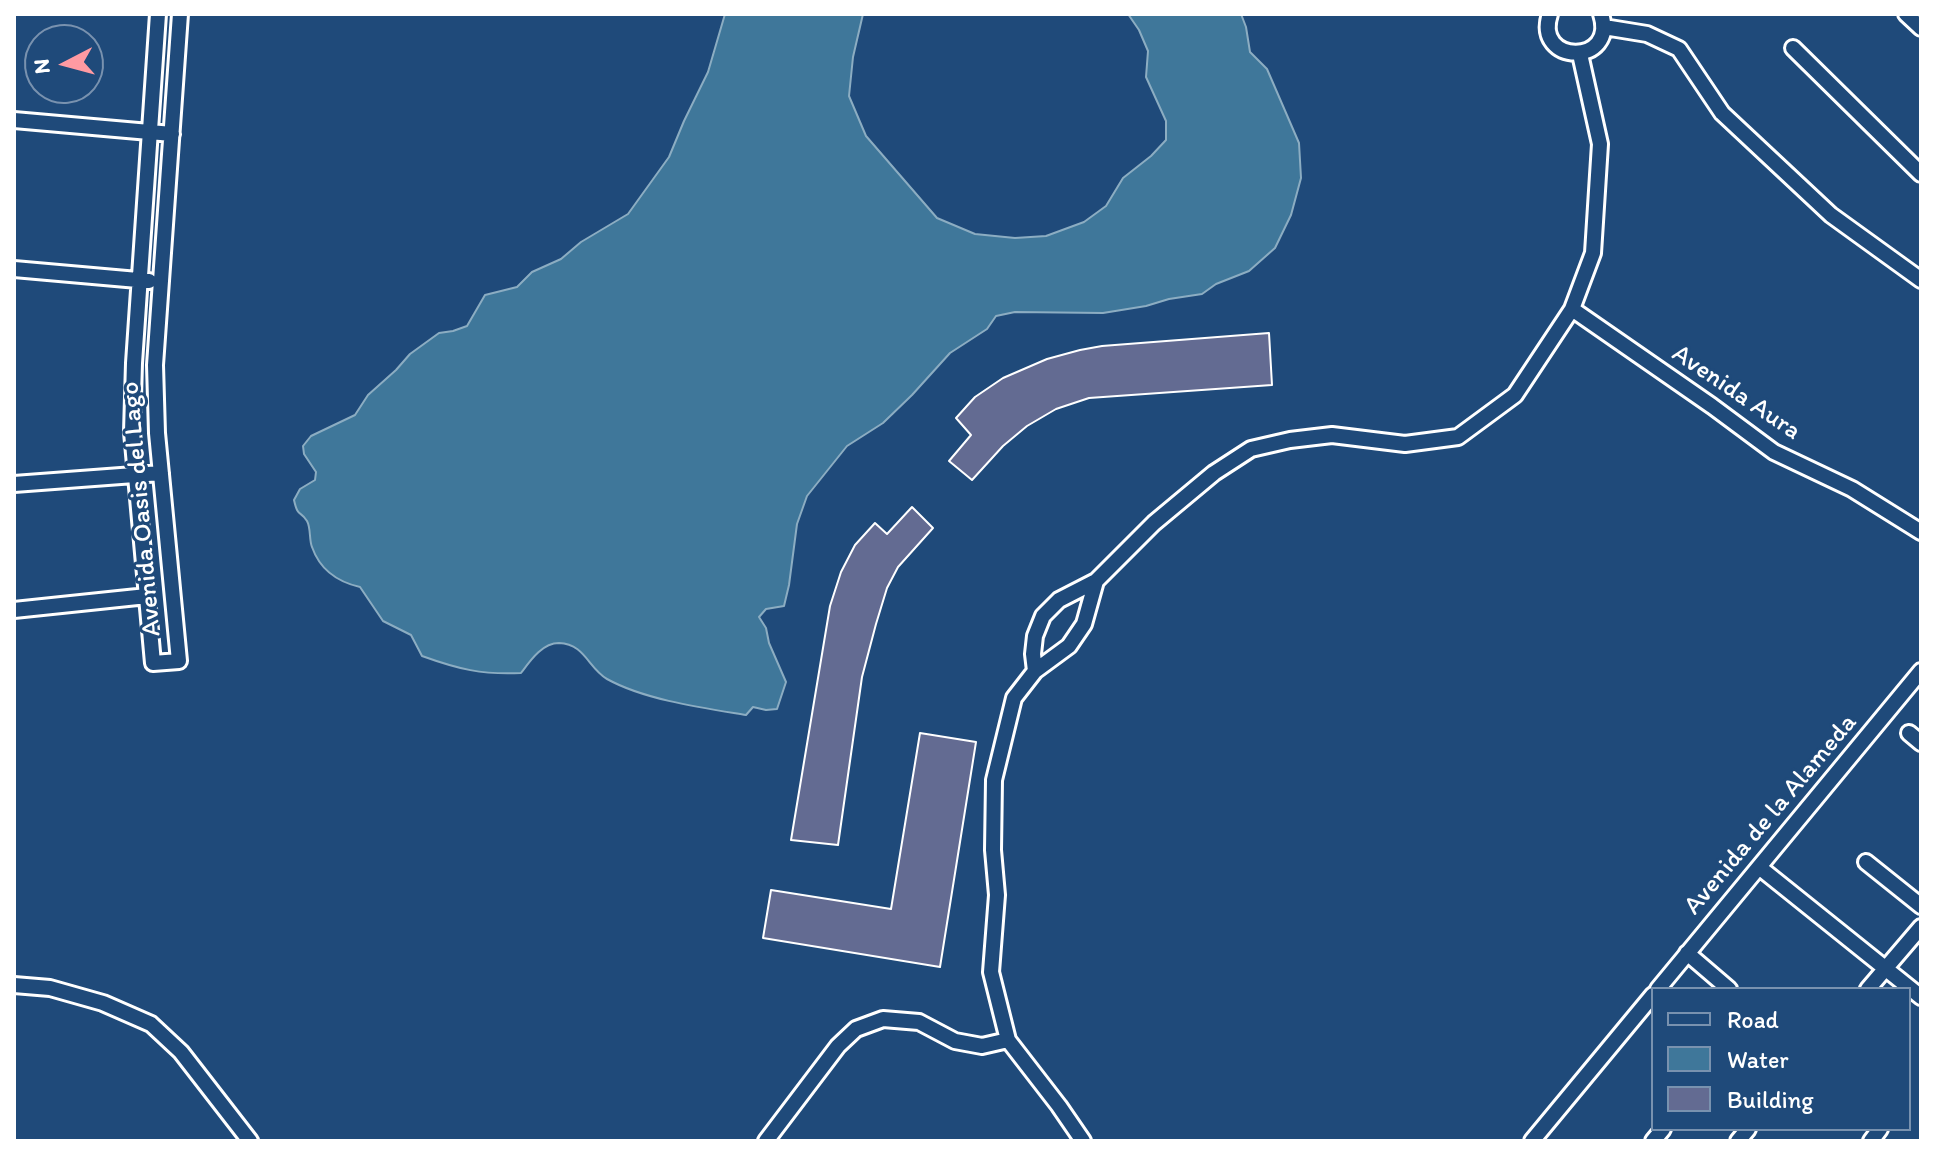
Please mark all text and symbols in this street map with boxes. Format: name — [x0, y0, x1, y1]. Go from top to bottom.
north arrow — [24, 24, 104, 104]
text: N — [27, 58, 56, 75]
street label: Avenida Aura — [1666, 339, 1806, 447]
street label: Avenida Oasis del Lago — [115, 380, 169, 638]
street label: Avenida de la Alameda — [1678, 708, 1864, 922]
legend — [1651, 987, 1911, 1131]
text: Road — [1727, 1005, 1779, 1034]
text: Water — [1727, 1045, 1789, 1074]
text: Building — [1727, 1085, 1814, 1114]

